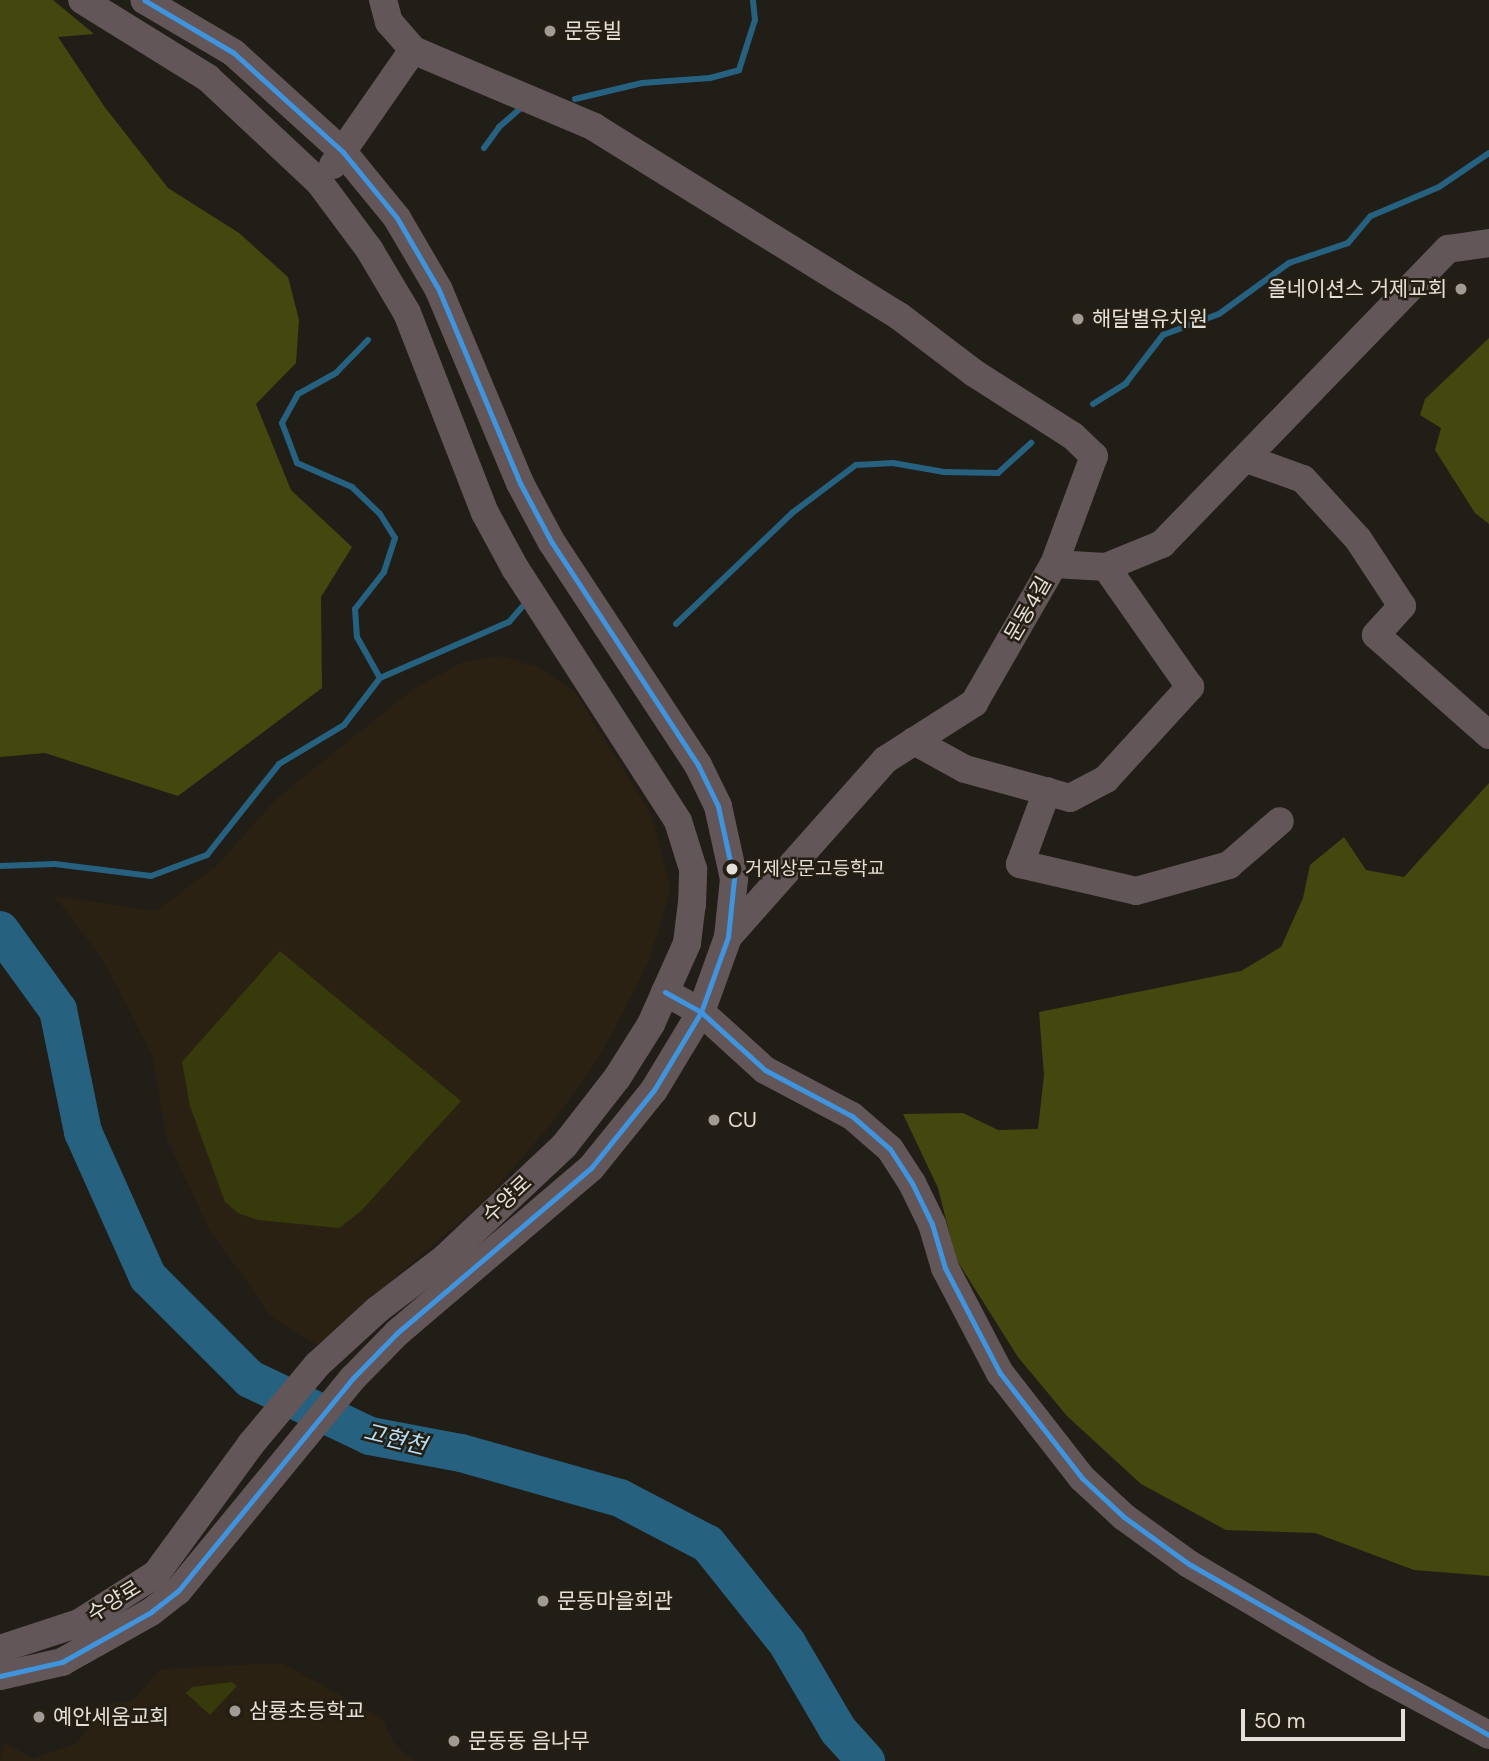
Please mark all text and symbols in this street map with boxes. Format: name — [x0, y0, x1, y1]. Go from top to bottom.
place label: 문동빌 — [564, 18, 622, 44]
marker: 문동빌 — [542, 23, 558, 39]
place label: 올네이션스 거제교회 — [1268, 276, 1447, 302]
marker: 올네이션스 거제교회 — [1453, 281, 1469, 297]
place label: 해달별유치원 — [1092, 306, 1208, 332]
marker: 해달별유치원 — [1070, 311, 1086, 327]
street label: 문동4길 — [999, 572, 1057, 646]
place label: 거제상문고등학교 — [745, 858, 885, 880]
marker: 거제상문고등학교 — [725, 862, 739, 876]
place label: CU — [728, 1107, 757, 1133]
marker: CU — [706, 1112, 722, 1128]
street label: 수양로 — [477, 1170, 537, 1228]
water label: 고현천 — [361, 1418, 429, 1460]
street label: 수양로 — [83, 1575, 145, 1627]
place label: 문동마을회관 — [557, 1588, 673, 1614]
marker: 문동마을회관 — [535, 1593, 551, 1609]
scale bar — [1244, 1694, 1408, 1738]
place label: 삼룡초등학교 — [249, 1698, 365, 1724]
marker: 삼룡초등학교 — [227, 1703, 243, 1719]
place label: 예안세움교회 — [53, 1704, 169, 1730]
text: 50 m — [1254, 1707, 1305, 1735]
marker: 예안세움교회 — [31, 1709, 47, 1725]
place label: 문동동 음나무 — [468, 1728, 590, 1754]
marker: 문동동 음나무 — [446, 1733, 462, 1749]

